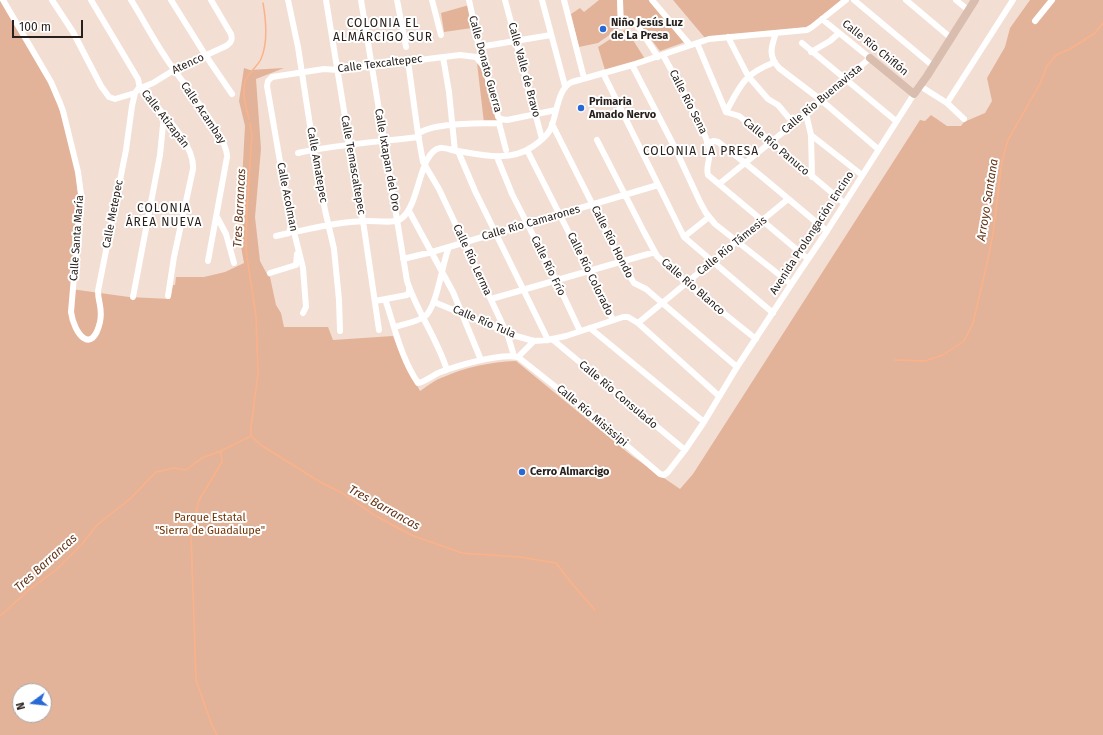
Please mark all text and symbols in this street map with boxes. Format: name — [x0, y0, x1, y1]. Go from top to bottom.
scale bar — [14, 12, 85, 38]
street label: Calle Donato Guerra — [466, 14, 504, 114]
place label: Niño Jesús Luz de La Presa — [611, 16, 683, 42]
district label: COLONIA EL ALMÁRCIGO SUR — [333, 17, 433, 45]
street label: Calle Río Chiflón — [839, 17, 911, 79]
text: 100 m — [19, 20, 51, 34]
street label: Calle Valle de Bravo — [505, 21, 543, 119]
marker: Niño Jesús Luz de La Presa — [598, 24, 608, 34]
street label: Atenco — [170, 51, 206, 77]
street label: Calle Texcaltepec — [337, 52, 423, 76]
street label: Calle Río Buenavista — [779, 61, 865, 137]
street label: Calle Río Sena — [666, 67, 710, 137]
street label: Calle Acambay — [177, 80, 229, 146]
street label: Calle Atizapán — [138, 87, 192, 151]
place label: Primaria Amado Nervo — [589, 95, 656, 121]
marker: Primaria Amado Nervo — [576, 103, 586, 113]
street label: Calle Ixtapan del Oro — [371, 108, 403, 212]
street label: Calle Temascaltepec — [338, 114, 368, 216]
street label: Calle Río Panuco — [740, 115, 812, 179]
street label: Calle Amatepec — [304, 126, 330, 204]
district label: COLONIA LA PRESA — [643, 145, 759, 159]
water label: Arroyo Santana — [974, 158, 1002, 242]
street label: Calle Acolman — [274, 161, 300, 233]
water label: Tres Barrancas — [231, 168, 249, 248]
street label: Avenida Prolongación Encino — [767, 169, 857, 297]
street label: Calle Metepec — [100, 179, 126, 249]
street label: Calle Santa María — [67, 194, 87, 282]
district label: COLONIA ÁREA NUEVA — [126, 202, 202, 230]
street label: Calle Río Camarones — [480, 203, 582, 243]
street label: Calle Río Hondo — [588, 204, 636, 280]
street label: Calle Río Támesis — [694, 214, 770, 278]
street label: Calle Río Lerma — [450, 222, 494, 298]
street label: Calle Río Colorado — [564, 230, 616, 318]
street label: Calle Río Frío — [528, 234, 568, 298]
street label: Calle Río Blanco — [658, 256, 728, 318]
street label: Calle Río Tula — [451, 303, 517, 341]
street label: Calle Río Consulado — [576, 358, 660, 432]
street label: Calle Río Misissipi — [554, 382, 630, 450]
place label: Cerro Almarcigo — [530, 465, 609, 479]
marker: Cerro Almarcigo — [517, 467, 527, 477]
water label: Tres Barrancas — [346, 482, 422, 534]
park label: Parque Estatal "Sierra de Guadalupe" — [155, 511, 265, 537]
water label: Tres Barrancas — [12, 531, 80, 595]
north arrow — [12, 683, 52, 723]
text: N — [14, 701, 28, 711]

